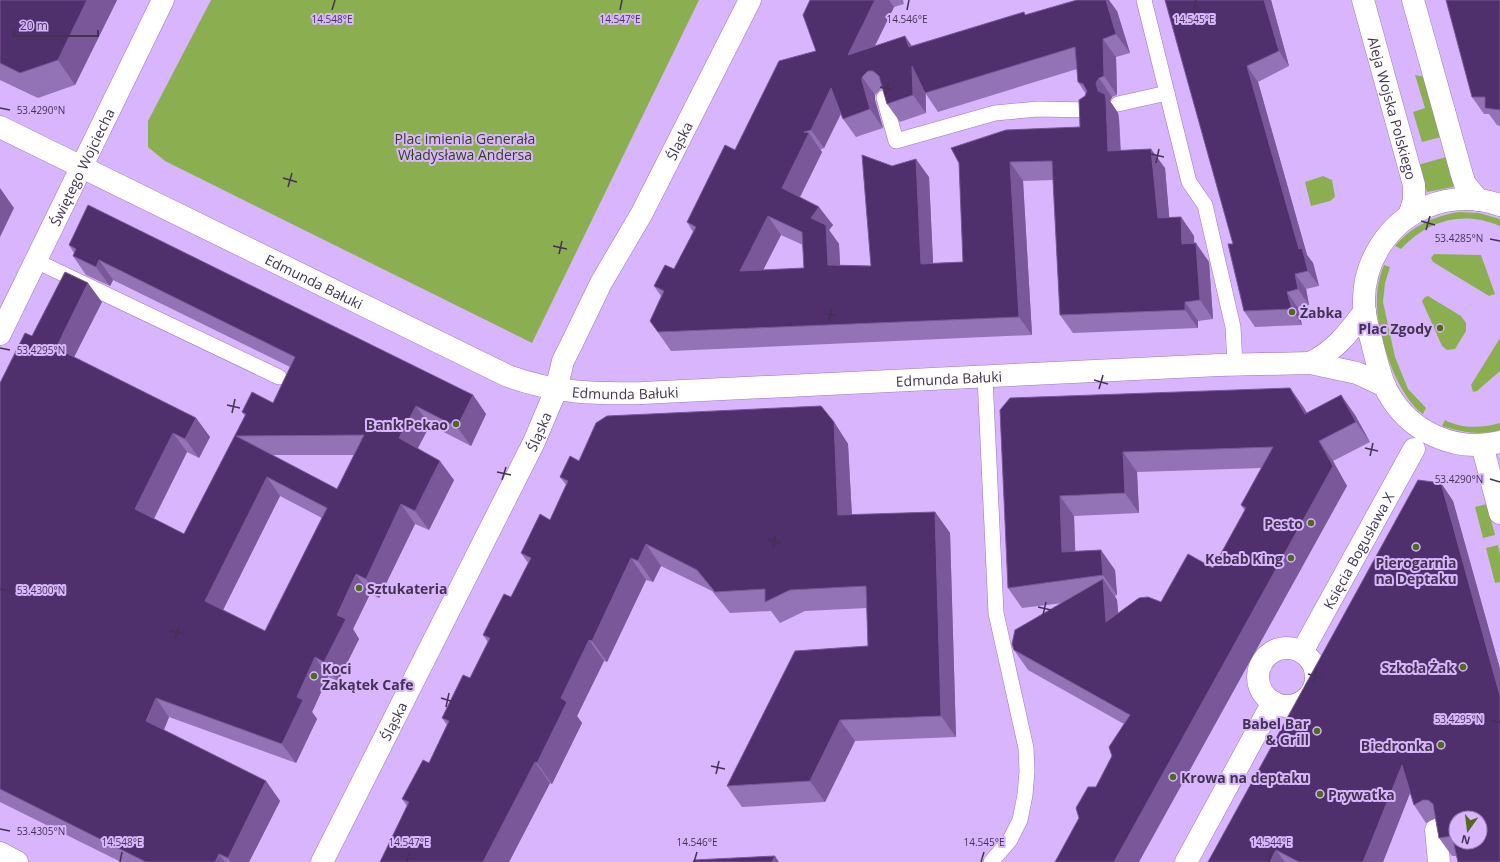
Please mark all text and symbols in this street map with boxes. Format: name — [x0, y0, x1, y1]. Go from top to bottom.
scale bar — [14, 12, 98, 38]
text: 14.548°E — [311, 12, 353, 26]
text: 14.547°E — [599, 12, 641, 26]
text: 14.546°E — [886, 12, 928, 26]
text: 14.545°E — [1173, 12, 1215, 26]
text: 20 m — [20, 17, 48, 34]
street label: Aleja Wojska Polskiego — [1364, 34, 1422, 182]
text: 53.4290°N — [17, 103, 65, 117]
street label: Świętego Wojciecha — [45, 105, 118, 229]
street label: Śląska — [661, 118, 696, 163]
park label: Plac imienia Generała Władysława Andersa — [395, 129, 535, 164]
text: 53.4285°N — [1435, 231, 1483, 245]
street label: Edmunda Bałuki — [262, 249, 366, 313]
place label: Żabka — [1300, 303, 1343, 322]
marker: Żabka — [1287, 307, 1297, 317]
place label: Plac Zgody — [1358, 319, 1432, 338]
marker: Plac Zgody — [1435, 323, 1445, 333]
text: 53.4295°N — [17, 343, 65, 357]
street label: Edmunda Bałuki — [895, 366, 1003, 390]
street label: Edmunda Bałuki — [571, 382, 679, 403]
street label: Śląska — [522, 409, 555, 454]
place label: Bank Pekao — [366, 415, 448, 434]
marker: Bank Pekao — [451, 419, 461, 429]
text: 53.4290°N — [1435, 472, 1483, 486]
street label: Księcia Bogusława X — [1318, 488, 1398, 612]
place label: Pesto — [1264, 514, 1303, 533]
marker: Pesto — [1306, 518, 1316, 528]
marker: Pierogarnia na Deptaku — [1411, 542, 1421, 552]
place label: Kebab King — [1205, 549, 1283, 568]
marker: Kebab King — [1286, 553, 1296, 563]
place label: Pierogarnia na Deptaku — [1375, 553, 1457, 588]
place label: Sztukateria — [367, 579, 447, 598]
text: 53.4300°N — [17, 583, 65, 597]
marker: Sztukateria — [354, 583, 364, 593]
place label: Szkoła Żak — [1382, 658, 1455, 677]
place label: Koci Zakątek Cafe — [322, 659, 413, 694]
marker: Szkoła Żak — [1458, 662, 1468, 672]
marker: Koci Zakątek Cafe — [309, 671, 319, 681]
street label: Śląska — [376, 698, 411, 743]
text: 53.4295°N — [1435, 712, 1483, 726]
place label: Babel Bar & Grill — [1242, 714, 1310, 749]
marker: Babel Bar & Grill — [1312, 726, 1322, 736]
place label: Biedronka — [1361, 736, 1433, 755]
marker: Biedronka — [1436, 740, 1446, 750]
place label: Krowa na deptaku — [1181, 768, 1309, 787]
marker: Krowa na deptaku — [1168, 772, 1178, 782]
place label: Prywatka — [1328, 785, 1395, 804]
marker: Prywatka — [1315, 789, 1325, 799]
north arrow — [1448, 810, 1488, 850]
text: 53.4305°N — [17, 824, 65, 838]
text: N — [1459, 832, 1472, 849]
text: 14.548°E — [101, 835, 143, 849]
text: 14.547°E — [388, 835, 430, 849]
text: 14.546°E — [676, 835, 718, 849]
text: 14.545°E — [963, 835, 1005, 849]
text: 14.544°E — [1250, 835, 1292, 849]

